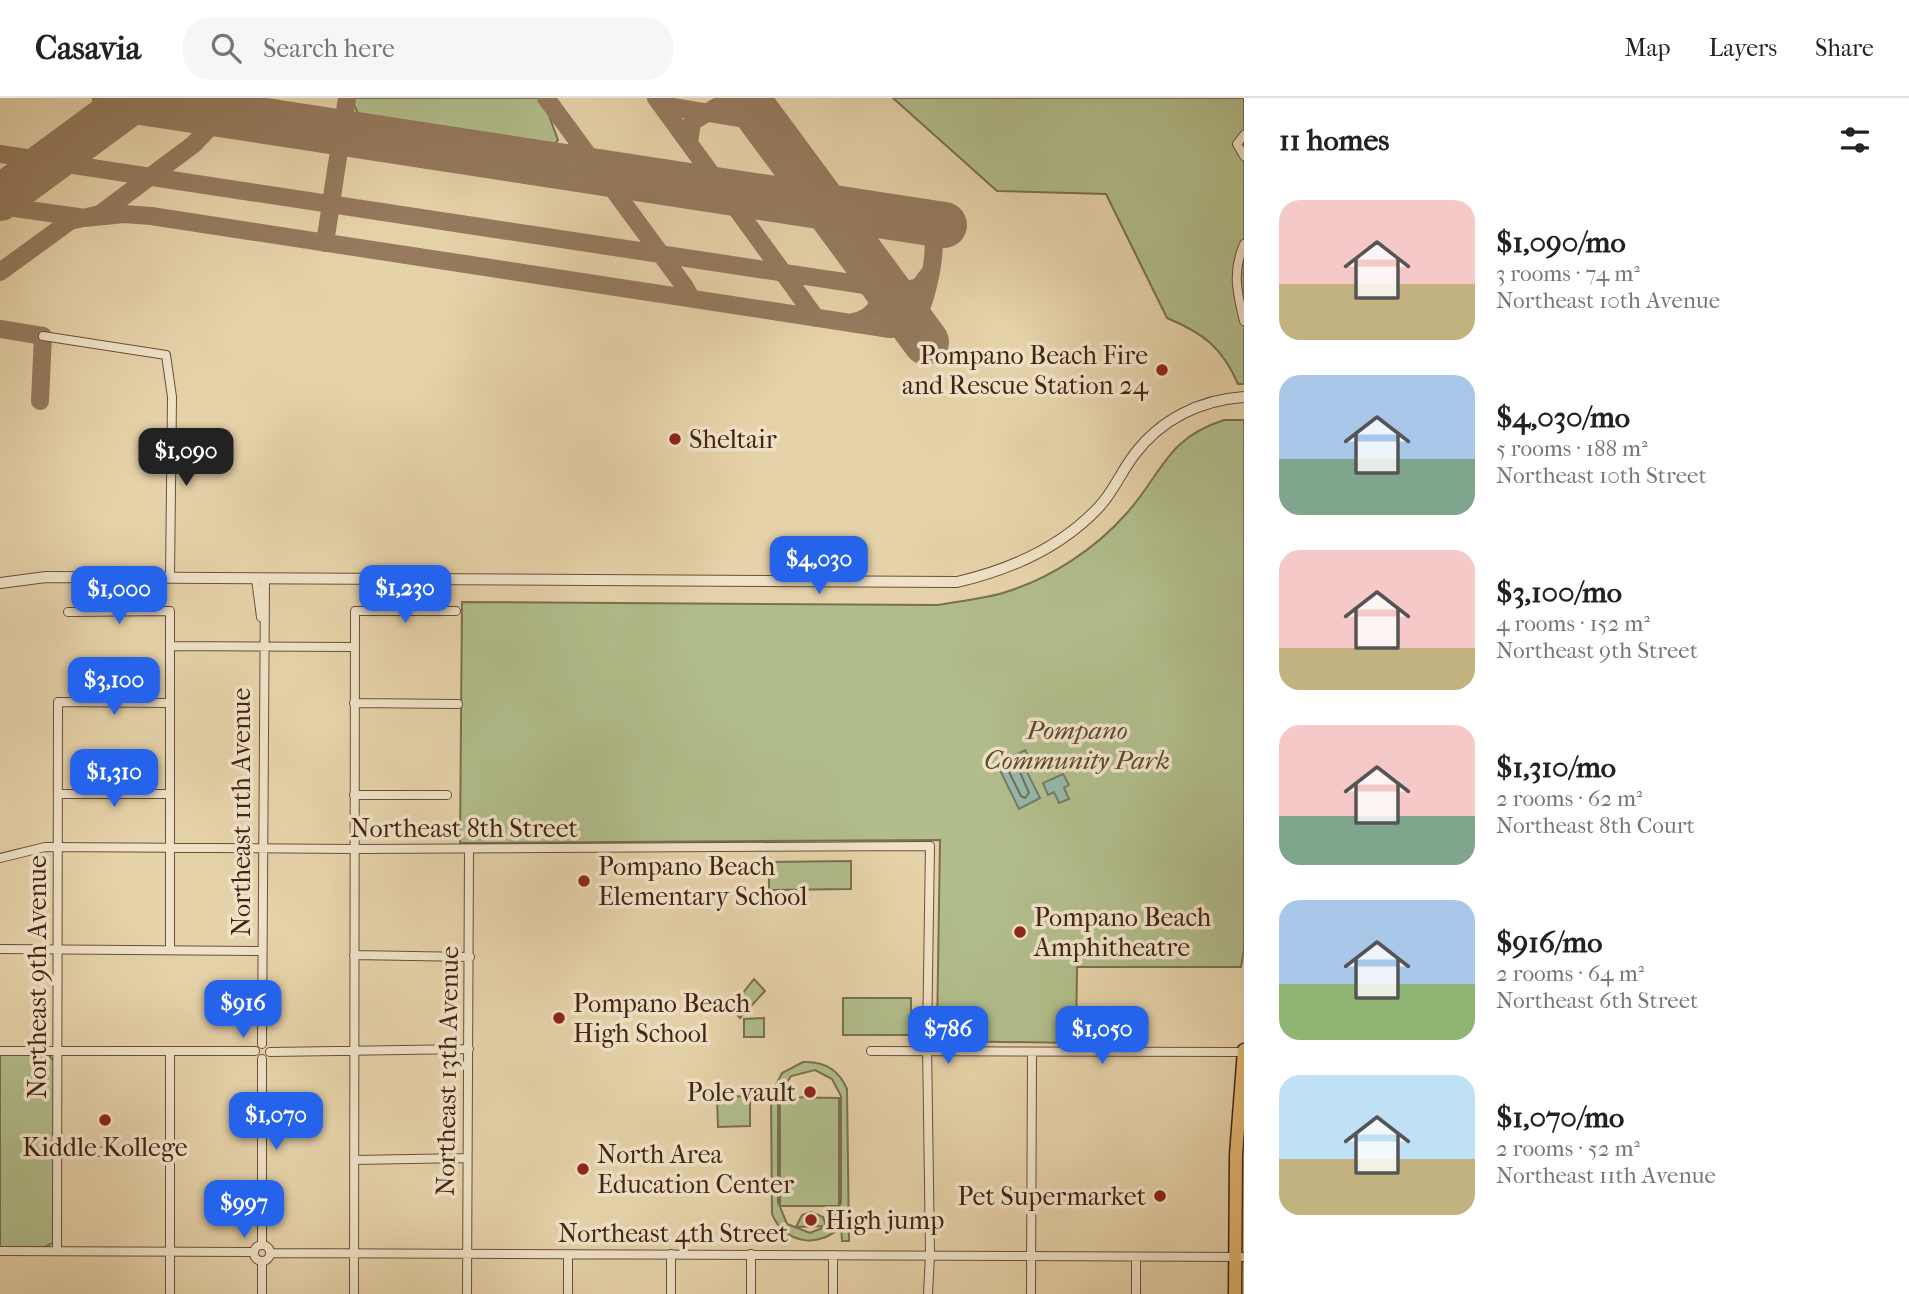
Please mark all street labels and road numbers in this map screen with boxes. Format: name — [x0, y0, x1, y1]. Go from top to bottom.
street label: Northeast 11th Avenue — [226, 688, 257, 936]
street label: Northeast 8th Street — [350, 813, 579, 844]
street label: Northeast 9th Avenue — [22, 855, 53, 1099]
street label: Northeast 13th Avenue — [430, 946, 465, 1196]
street label: Northeast 4th Street — [558, 1218, 789, 1249]

